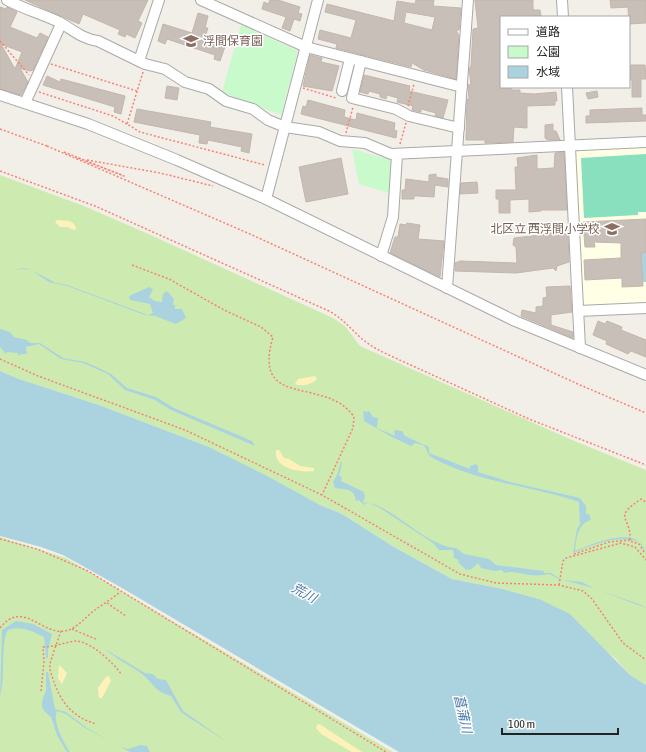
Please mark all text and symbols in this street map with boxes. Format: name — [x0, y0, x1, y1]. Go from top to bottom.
legend — [500, 16, 630, 88]
text: 道路 — [536, 25, 560, 39]
school or university icon: 浮間保育園 — [182, 32, 200, 50]
place label: 浮間保育園 — [203, 34, 263, 48]
text: 公園 — [536, 45, 560, 59]
text: 水域 — [536, 65, 560, 79]
school or university icon: 北区立 西浮間小学校 — [603, 220, 621, 238]
place label: 北区立 西浮間小学校 — [490, 222, 600, 236]
water label: 荒川 — [289, 580, 321, 607]
water label: 菖蒲川 — [451, 693, 475, 737]
scale bar — [502, 710, 618, 736]
text: 100 m — [508, 717, 535, 731]

